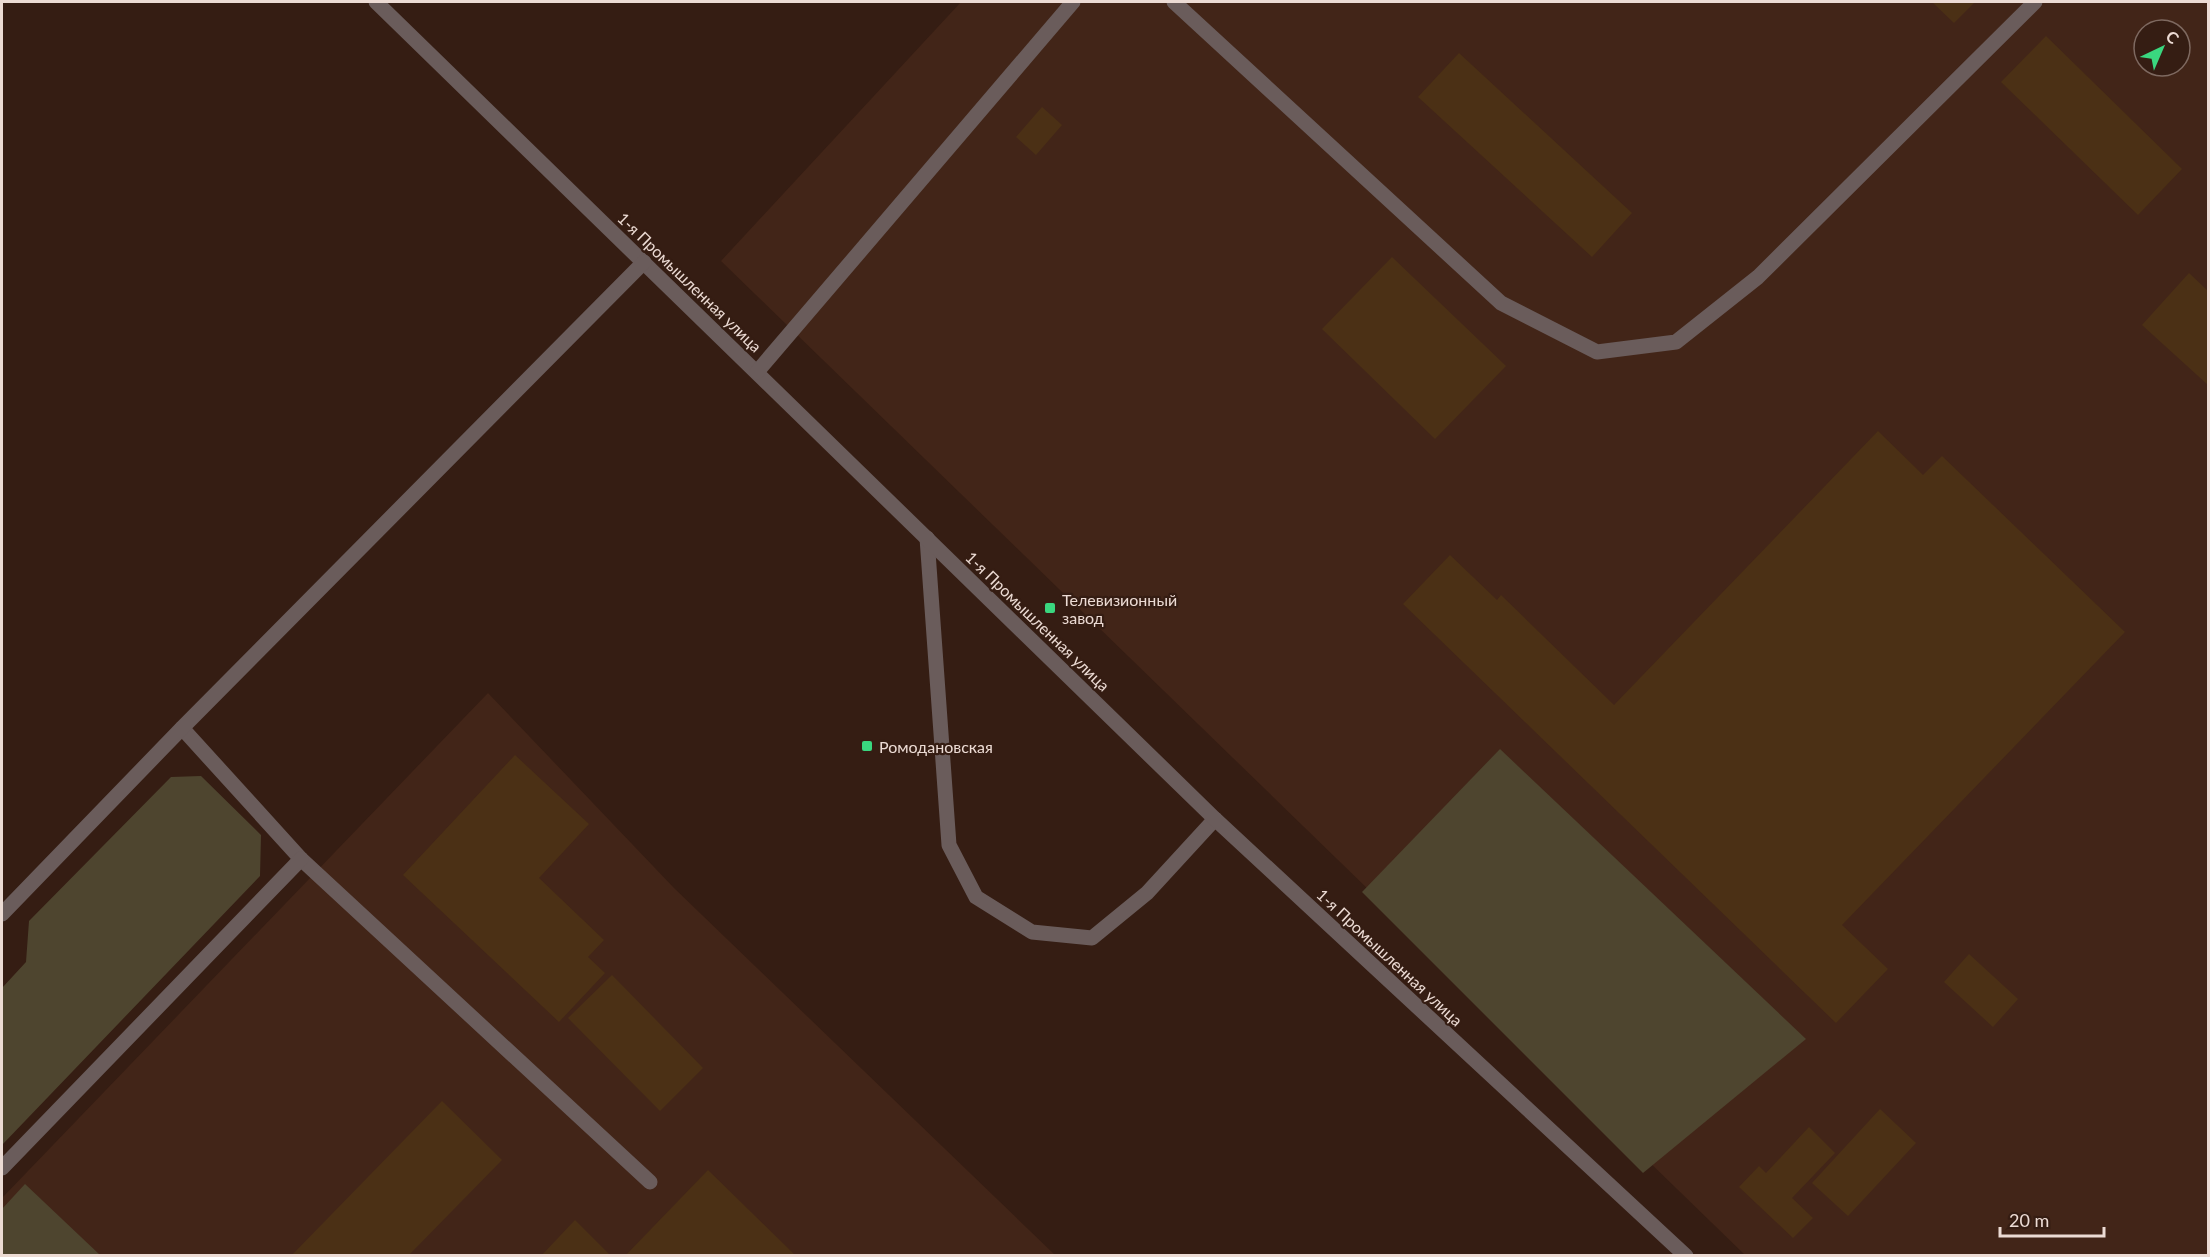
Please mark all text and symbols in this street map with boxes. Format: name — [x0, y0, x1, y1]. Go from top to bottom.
north arrow — [2132, 18, 2192, 78]
text: С — [2162, 26, 2183, 48]
street label: 1-я Промышленная улица — [614, 208, 766, 356]
street label: 1-я Промышленная улица — [962, 547, 1114, 695]
place label: Телевизионный завод — [1062, 590, 1177, 627]
marker: Телевизионный завод — [1043, 601, 1057, 615]
place label: Ромодановская — [879, 737, 993, 756]
marker: Ромодановская — [860, 739, 874, 753]
street label: 1-я Промышленная улица — [1313, 884, 1467, 1030]
scale bar — [2000, 1200, 2104, 1238]
text: 20 m — [2009, 1209, 2049, 1231]

